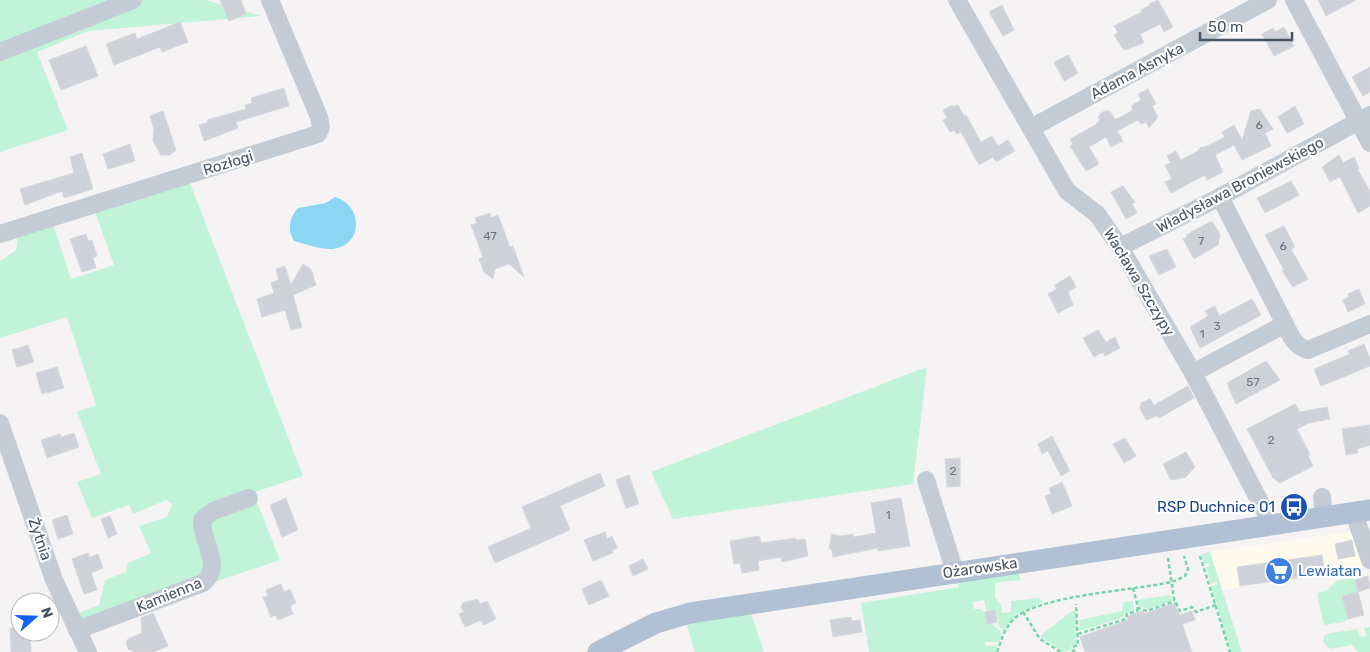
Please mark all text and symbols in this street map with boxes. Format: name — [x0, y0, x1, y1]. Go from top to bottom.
scale bar — [1200, 10, 1292, 42]
text: 50 m — [1208, 18, 1243, 36]
street label: Adama Asnyka — [1087, 39, 1187, 103]
house number: 6 — [1255, 118, 1263, 132]
street label: Władysława Broniewskiego — [1153, 133, 1327, 237]
street label: Rozłogi — [201, 147, 255, 179]
street label: Wacława Szczypy — [1100, 225, 1178, 339]
house number: 47 — [483, 229, 497, 243]
house number: 7 — [1198, 234, 1204, 248]
house number: 6 — [1279, 239, 1287, 253]
house number: 3 — [1213, 319, 1221, 333]
house number: 1 — [1199, 327, 1205, 341]
house number: 57 — [1246, 375, 1260, 389]
house number: 2 — [1267, 433, 1275, 447]
house number: 2 — [949, 464, 957, 478]
bus stop icon: RSP Duchnice 01 — [1279, 492, 1309, 522]
place label: RSP Duchnice 01 — [1157, 498, 1275, 516]
house number: 1 — [885, 508, 891, 522]
street label: Żytnia — [24, 515, 56, 563]
street label: Ożarowska — [941, 554, 1019, 582]
supermarket icon: Lewiatan — [1264, 556, 1294, 586]
place label: Lewiatan — [1298, 562, 1362, 580]
street label: Kamienna — [134, 574, 204, 616]
north arrow — [10, 592, 60, 642]
text: N — [37, 605, 56, 620]

